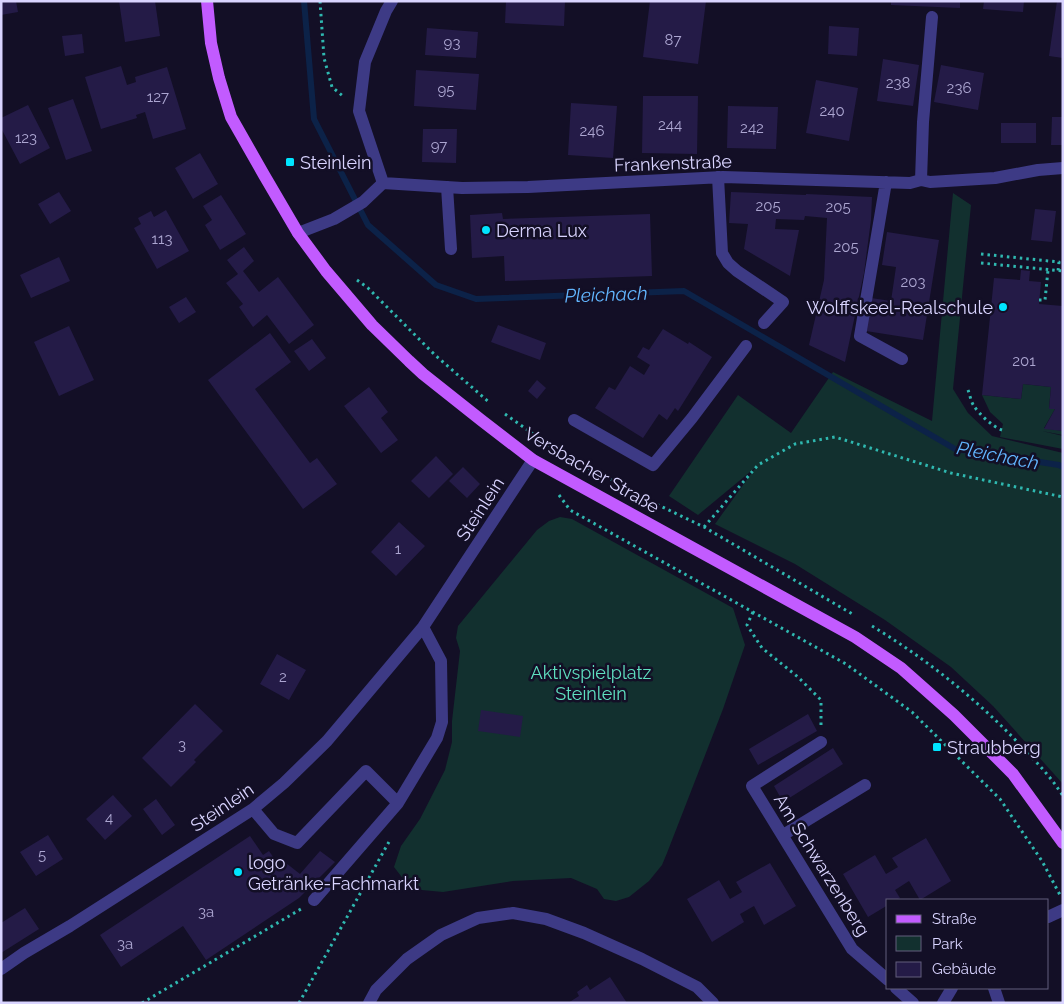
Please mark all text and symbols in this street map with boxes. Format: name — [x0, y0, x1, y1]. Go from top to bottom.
house number: 87 — [665, 31, 681, 49]
house number: 93 — [444, 34, 460, 52]
house number: 238 — [886, 74, 910, 92]
house number: 236 — [947, 79, 971, 97]
house number: 95 — [438, 81, 454, 99]
house number: 127 — [147, 88, 169, 106]
house number: 240 — [819, 102, 845, 120]
house number: 244 — [658, 116, 682, 134]
house number: 242 — [740, 119, 764, 137]
house number: 246 — [579, 122, 605, 140]
house number: 123 — [15, 129, 37, 147]
house number: 97 — [431, 137, 447, 155]
street label: Frankenstraße — [614, 150, 733, 176]
place label: Steinlein — [300, 152, 372, 173]
marker: Steinlein — [284, 156, 296, 168]
house number: 205 — [755, 197, 781, 215]
house number: 205 — [825, 198, 851, 216]
place label: Derma Lux — [496, 220, 587, 241]
marker: Derma Lux — [480, 224, 492, 236]
house number: 113 — [152, 230, 172, 248]
house number: 205 — [833, 238, 859, 256]
house number: 203 — [900, 273, 926, 291]
water label: Pleichach — [564, 282, 648, 306]
place label: Wolffskeel-Realschule — [806, 297, 993, 318]
marker: Wolffskeel-Realschule — [997, 301, 1009, 313]
house number: 201 — [1012, 352, 1036, 370]
street label: Versbacher Straße — [521, 423, 664, 517]
water label: Pleichach — [955, 436, 1041, 474]
street label: Steinlein — [452, 473, 508, 545]
house number: 1 — [395, 540, 402, 558]
park label: Aktivspielplatz Steinlein — [531, 662, 652, 704]
house number: 2 — [279, 668, 287, 686]
house number: 3 — [178, 736, 186, 754]
place label: Straubberg — [947, 737, 1041, 758]
marker: Straubberg — [931, 741, 943, 753]
street label: Steinlein — [186, 778, 258, 836]
street label: Am Schwarzenberg — [770, 790, 874, 940]
house number: 4 — [105, 809, 113, 827]
house number: 5 — [38, 846, 46, 864]
place label: logo Getränke-Fachmarkt — [248, 852, 419, 894]
marker: logo Getränke-Fachmarkt — [232, 866, 244, 878]
legend — [886, 899, 1049, 989]
house number: 3a — [198, 903, 214, 921]
text: Straße — [932, 910, 977, 928]
house number: 3a — [117, 935, 133, 953]
text: Park — [932, 935, 963, 953]
text: Gebäude — [932, 960, 996, 978]

